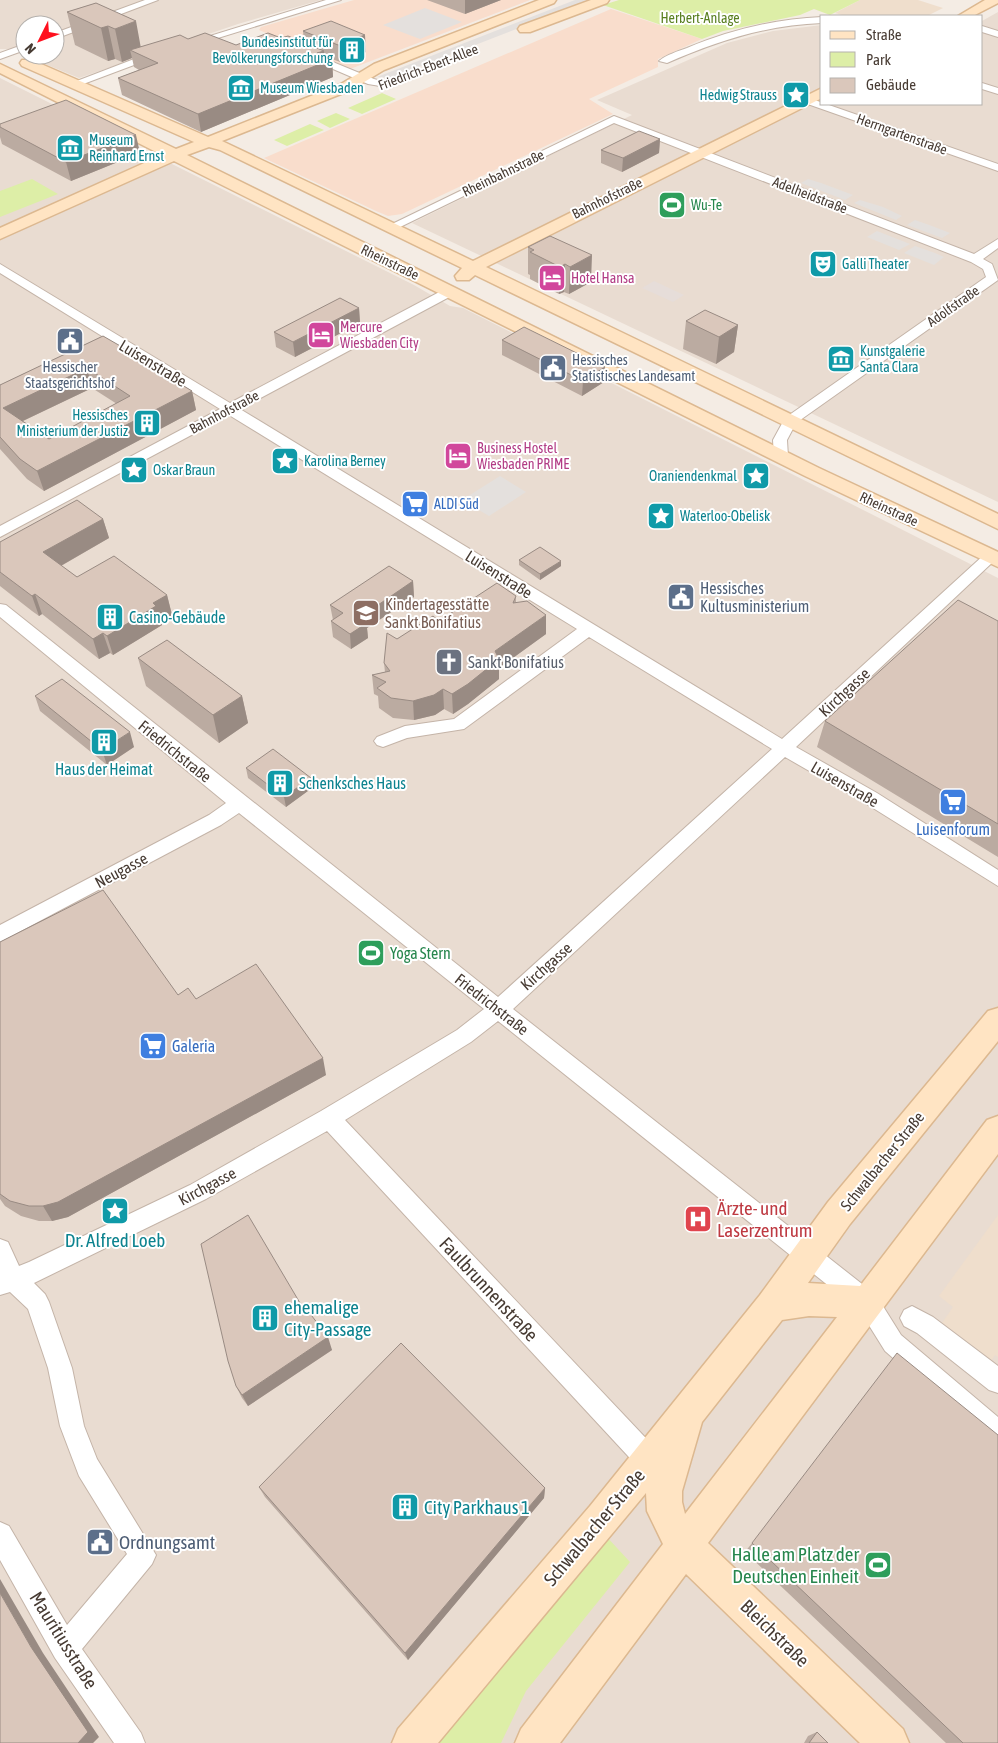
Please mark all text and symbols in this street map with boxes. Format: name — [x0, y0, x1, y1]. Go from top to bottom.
park label: Herbert-Anlage — [660, 10, 740, 26]
north arrow — [15, 15, 65, 65]
legend — [820, 15, 983, 105]
text: Straße — [866, 26, 902, 43]
place label: Bundesinstitut für Bevölkerungsforschung — [212, 34, 334, 66]
building icon: Bundesinstitut für Bevölkerungsforschung — [337, 35, 367, 65]
text: N — [22, 40, 39, 57]
street label: Friedrich-Ebert-Allee — [376, 41, 480, 93]
text: Park — [866, 51, 891, 68]
museum icon: Museum Wiesbaden — [226, 73, 256, 103]
text: Gebäude — [866, 76, 916, 93]
place label: Museum Wiesbaden — [260, 80, 364, 96]
place icon: Hedwig Strauss — [781, 80, 811, 110]
place label: Hedwig Strauss — [700, 87, 777, 103]
street label: Herrngartenstraße — [855, 110, 949, 158]
place label: Museum Reinhard Ernst — [89, 132, 164, 164]
museum icon: Museum Reinhard Ernst — [55, 133, 85, 163]
street label: Rheinbahnstraße — [459, 146, 547, 200]
street label: Adelheidstraße — [770, 173, 850, 217]
street label: Bahnhofstraße — [569, 174, 645, 222]
sports icon: Wu-Te — [657, 190, 687, 220]
place label: Wu-Te — [691, 197, 722, 213]
street label: Rheinstraße — [358, 241, 422, 283]
theatre icon: Galli Theater — [808, 249, 838, 279]
place label: Galli Theater — [842, 256, 909, 272]
hotel icon: Hotel Hansa — [537, 263, 567, 293]
place label: Hotel Hansa — [571, 270, 634, 286]
street label: Adolfstraße — [924, 282, 982, 330]
place label: Mercure Wiesbaden City — [340, 319, 419, 351]
hotel icon: Mercure Wiesbaden City — [306, 320, 336, 350]
public building icon: Hessischer Staatsgerichtshof — [55, 326, 85, 356]
street label: Luisenstraße — [116, 336, 190, 390]
place label: Kunstgalerie Santa Clara — [860, 343, 925, 375]
museum icon: Kunstgalerie Santa Clara — [826, 344, 856, 374]
place label: Hessisches Statistisches Landesamt — [572, 352, 695, 384]
public building icon: Hessisches Statistisches Landesamt — [538, 353, 568, 383]
place label: Hessischer Staatsgerichtshof — [25, 359, 115, 391]
street label: Bahnhofstraße — [187, 387, 261, 437]
place label: Hessisches Ministerium der Justiz — [17, 407, 128, 439]
building icon: Hessisches Ministerium der Justiz — [132, 408, 162, 438]
place label: Business Hostel Wiesbaden PRIME — [477, 440, 569, 472]
hotel icon: Business Hostel Wiesbaden PRIME — [443, 441, 473, 471]
place icon: Karolina Berney — [270, 446, 300, 476]
place label: Karolina Berney — [304, 453, 386, 469]
place icon: Oskar Braun — [119, 455, 149, 485]
place icon: Oraniendenkmal — [741, 461, 771, 491]
place label: Oskar Braun — [153, 462, 215, 478]
place label: Oraniendenkmal — [649, 468, 737, 484]
supermarket icon: ALDI Süd — [400, 489, 430, 519]
street label: Rheinstraße — [857, 489, 921, 529]
place label: ALDI Süd — [434, 496, 479, 512]
place icon: Waterloo-Obelisk — [646, 501, 676, 531]
place label: Waterloo-Obelisk — [680, 508, 770, 524]
street label: Luisenstraße — [462, 546, 536, 602]
place label: Hessisches Kultusministerium — [700, 579, 809, 615]
public building icon: Hessisches Kultusministerium — [666, 582, 696, 612]
place label: Kindertagesstätte Sankt Bonifatius — [385, 595, 489, 631]
school or university icon: Kindertagesstätte Sankt Bonifatius — [351, 598, 381, 628]
building icon: Casino-Gebäude — [95, 602, 125, 632]
place label: Casino-Gebäude — [129, 608, 226, 626]
church icon: Sankt Bonifatius — [434, 647, 464, 677]
place label: Sankt Bonifatius — [468, 653, 564, 671]
street label: Kirchgasse — [815, 664, 874, 721]
street label: Friedrichstraße — [135, 716, 215, 786]
building icon: Haus der Heimat — [89, 727, 119, 757]
street label: Luisenstraße — [808, 757, 882, 811]
place label: Haus der Heimat — [55, 760, 153, 778]
building icon: Schenksches Haus — [265, 768, 295, 798]
place label: Schenksches Haus — [299, 774, 406, 792]
supermarket icon: Luisenforum — [938, 787, 968, 817]
place label: Luisenforum — [916, 820, 990, 838]
street label: Neugasse — [92, 849, 151, 892]
sports icon: Yoga Stern — [356, 938, 386, 968]
street label: Kirchgasse — [517, 938, 576, 994]
place label: Yoga Stern — [390, 944, 451, 963]
street label: Friedrichstraße — [452, 970, 532, 1038]
supermarket icon: Galeria — [138, 1031, 168, 1061]
place label: Galeria — [172, 1037, 215, 1055]
street label: Schwalbacher Straße — [837, 1108, 927, 1214]
street label: Kirchgasse — [175, 1163, 239, 1209]
place icon: Dr. Alfred Loeb — [100, 1196, 130, 1226]
place label: Ärzte- und Laserzentrum — [717, 1197, 813, 1241]
hospital icon: Ärzte- und Laserzentrum — [683, 1204, 713, 1234]
place label: Dr. Alfred Loeb — [65, 1229, 165, 1251]
street label: Faulbrunnenstraße — [435, 1232, 543, 1346]
place label: ehemalige City-Passage — [284, 1296, 371, 1340]
building icon: ehemalige City-Passage — [250, 1303, 280, 1333]
street label: Schwalbacher Straße — [539, 1464, 649, 1590]
building icon: City Parkhaus 1 — [390, 1492, 420, 1522]
place label: City Parkhaus 1 — [424, 1496, 530, 1518]
public building icon: Ordnungsamt — [85, 1527, 115, 1557]
place label: Ordnungsamt — [119, 1531, 215, 1553]
place label: Halle am Platz der Deutschen Einheit — [732, 1543, 859, 1587]
sports icon: Halle am Platz der Deutschen Einheit — [863, 1550, 893, 1580]
street label: Mauritiusstraße — [25, 1587, 103, 1693]
street label: Bleichstraße — [736, 1595, 814, 1671]

